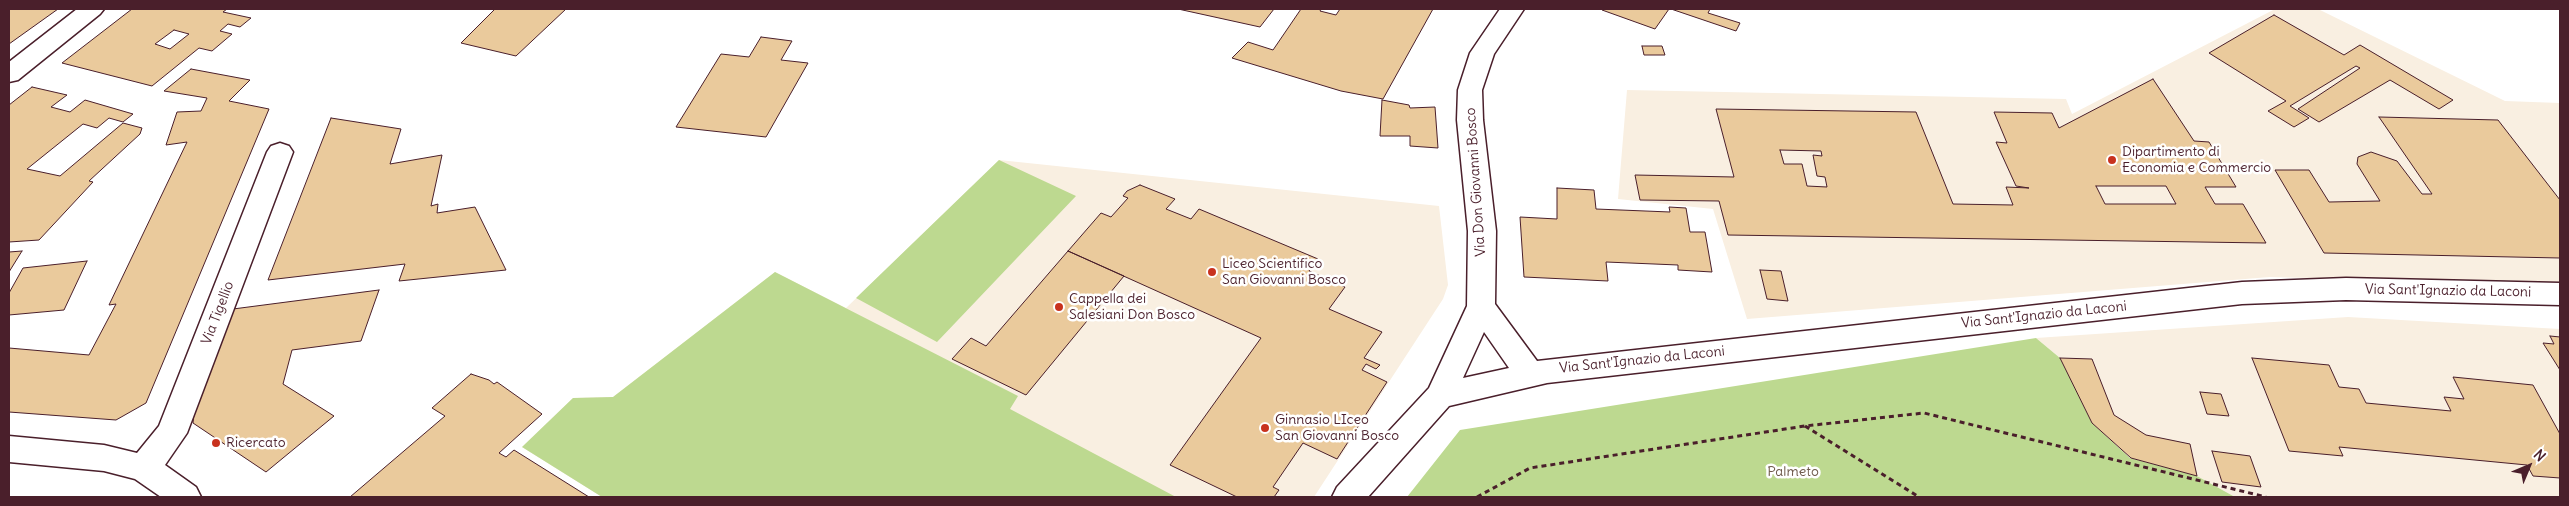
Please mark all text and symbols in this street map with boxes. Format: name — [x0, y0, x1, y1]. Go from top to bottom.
street label: Via Don Giovanni Bosco — [1462, 107, 1490, 257]
place label: Dipartimento di Economia e Commercio — [2122, 144, 2271, 176]
marker: Dipartimento di Economia e Commercio — [2106, 154, 2118, 166]
place label: Liceo Scientifico San Giovanni Bosco — [1222, 256, 1346, 288]
marker: Liceo Scientifico San Giovanni Bosco — [1206, 266, 1218, 278]
street label: Via Tigellio — [198, 279, 238, 347]
street label: Via Sant'Ignazio da Laconi — [2365, 281, 2531, 301]
place label: Cappella dei Salesiani Don Bosco — [1069, 291, 1195, 324]
street label: Via Sant'Ignazio da Laconi — [1960, 298, 2128, 332]
marker: Cappella dei Salesiani Don Bosco — [1053, 301, 1065, 313]
street label: Via Sant'Ignazio da Laconi — [1558, 343, 1726, 377]
place label: Ginnasio LIceo San Giovanni Bosco — [1275, 412, 1399, 444]
marker: Ginnasio LIceo San Giovanni Bosco — [1259, 422, 1271, 434]
place label: Ricercato — [226, 435, 286, 451]
marker: Ricercato — [210, 437, 222, 449]
north arrow — [2504, 441, 2554, 491]
text: N — [2530, 446, 2549, 465]
park label: Palmeto — [1767, 464, 1819, 480]

